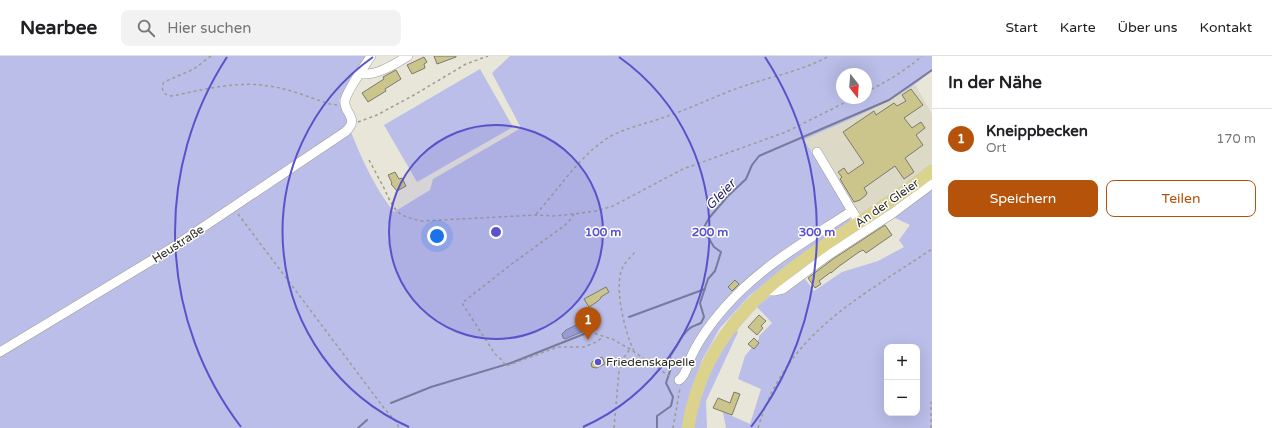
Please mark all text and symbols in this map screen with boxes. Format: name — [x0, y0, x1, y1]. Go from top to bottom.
search box — [121, 10, 401, 46]
text: Nearbee — [20, 17, 97, 39]
icon: search — [135, 17, 157, 39]
text: Hier suchen — [167, 19, 251, 37]
text: Start — [1006, 19, 1038, 36]
text: Karte — [1060, 19, 1096, 36]
text: Über uns — [1118, 19, 1178, 36]
text: Kontakt — [1200, 19, 1252, 36]
north arrow — [836, 68, 872, 104]
text: In der Nähe — [948, 72, 1042, 93]
text: Kneippbecken — [986, 122, 1088, 140]
text: 1 — [957, 131, 965, 147]
text: 170 m — [1216, 131, 1256, 147]
text: Ort — [986, 140, 1006, 156]
water label: Gleier — [702, 175, 740, 213]
street label: An der Gleier — [852, 176, 922, 230]
button: Speichern — [948, 180, 1098, 217]
button: Teilen — [1106, 180, 1256, 217]
street label: Heustraße — [150, 222, 207, 266]
centre of rings — [489, 225, 503, 239]
text: 100 m — [585, 225, 621, 239]
text: 200 m — [692, 225, 728, 239]
text: 300 m — [799, 225, 835, 239]
your location — [427, 226, 447, 246]
pin: 1 — [575, 307, 601, 340]
map controls — [884, 344, 920, 416]
button: + — [884, 344, 920, 380]
place label: Friedenskapelle — [606, 355, 695, 369]
marker: Friedenskapelle — [593, 357, 603, 367]
button: − — [884, 380, 920, 416]

